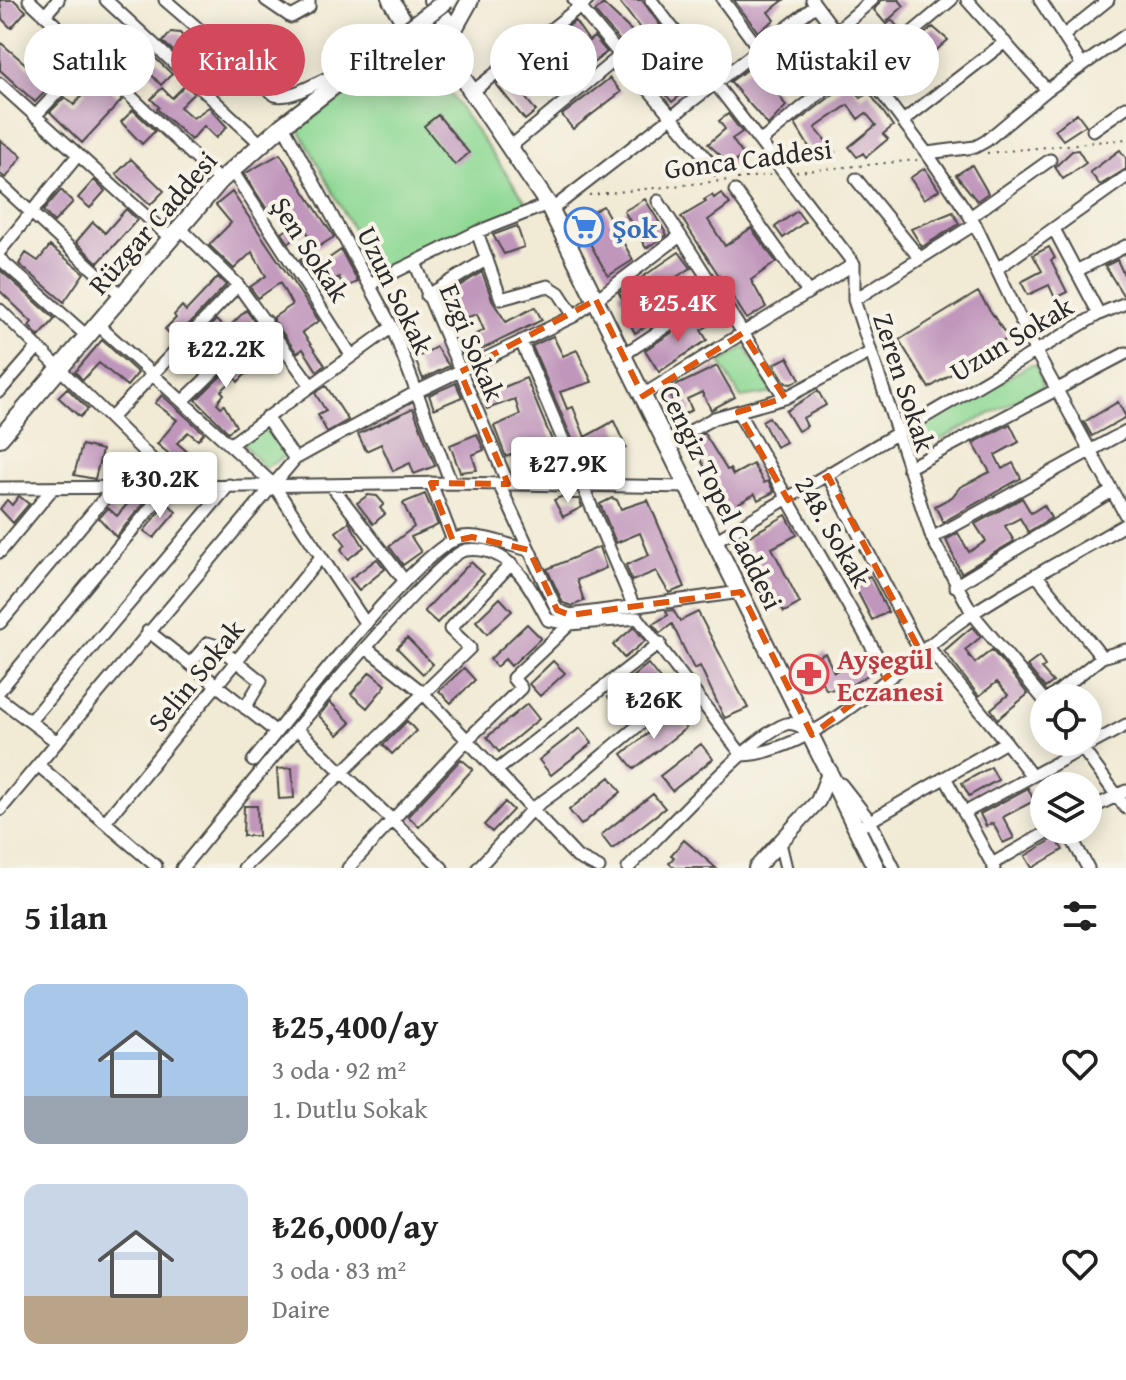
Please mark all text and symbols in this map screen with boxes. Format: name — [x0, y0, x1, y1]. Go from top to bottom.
chip: Satılık — [24, 24, 155, 96]
chip: Kiralık — [171, 24, 305, 96]
chip: Filtreler — [321, 24, 474, 96]
chip: Yeni — [490, 24, 597, 96]
chip: Daire — [613, 24, 732, 96]
chip: Müstakil ev — [748, 24, 939, 96]
street label: Gonca Caddesi — [662, 127, 834, 189]
street label: Rüzgar Caddesi — [78, 141, 226, 303]
street label: Şen Sokak — [262, 188, 361, 310]
supermarket icon: Şok — [563, 206, 605, 248]
place label: Şok — [612, 207, 659, 248]
street label: Uzun Sokak — [347, 219, 445, 361]
pin: ₺25.4K — [613, 276, 743, 344]
street label: Ezgi Sokak — [430, 277, 516, 408]
text: ₺25.4K — [639, 282, 717, 321]
street label: Uzun Sokak — [942, 285, 1081, 391]
street label: Zeren Sokak — [863, 307, 947, 457]
pin: ₺22.2K — [161, 322, 291, 390]
text: ₺22.2K — [187, 328, 265, 367]
street label: Cengiz Topel Caddesi — [650, 378, 794, 617]
pin: ₺27.9K — [503, 437, 633, 505]
text: ₺27.9K — [529, 443, 607, 482]
pin: ₺30.2K — [95, 452, 225, 520]
text: ₺30.2K — [121, 458, 199, 497]
street label: 248. Sokak — [785, 467, 883, 595]
street label: Selin Sokak — [137, 609, 254, 740]
place label: Ayşegül Eczanesi — [837, 638, 944, 711]
pharmacy icon: Ayşegül Eczanesi — [788, 653, 830, 695]
pin: ₺26K — [607, 673, 701, 741]
text: ₺26K — [626, 679, 682, 718]
map controls — [1030, 684, 1102, 844]
button: locate — [1030, 684, 1102, 756]
button: layers — [1030, 772, 1102, 844]
text: 5 ilan — [24, 892, 108, 941]
icon: filters — [1058, 894, 1102, 938]
text: ₺25,400/ay — [272, 1001, 438, 1050]
icon: home — [88, 1016, 184, 1112]
icon: heart — [1058, 1042, 1102, 1086]
text: 3 oda · 92 m² — [272, 1050, 406, 1089]
text: 1. Dutlu Sokak — [272, 1089, 427, 1128]
text: ₺26,000/ay — [272, 1201, 438, 1250]
icon: home — [88, 1216, 184, 1312]
icon: heart — [1058, 1242, 1102, 1286]
text: 3 oda · 83 m² — [272, 1250, 406, 1289]
text: Daire — [272, 1289, 330, 1328]

